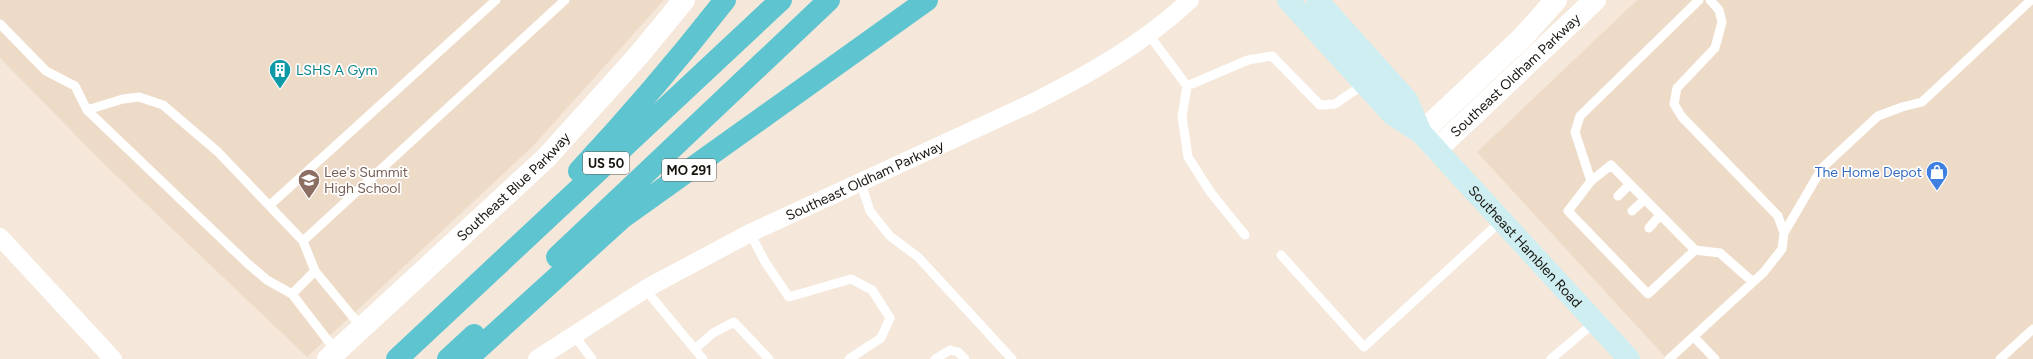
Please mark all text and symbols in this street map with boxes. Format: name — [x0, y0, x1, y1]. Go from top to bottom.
street label: Southeast Oldham Parkway — [1447, 10, 1584, 140]
building icon: LSHS A Gym — [267, 57, 293, 90]
place label: LSHS A Gym — [296, 62, 377, 79]
street label: Southeast Blue Parkway — [453, 128, 574, 245]
street label: Southeast Oldham Parkway — [783, 136, 947, 224]
road number: US 50 — [583, 152, 629, 174]
road number: MO 291 — [662, 159, 716, 181]
shop icon: The Home Depot — [1924, 159, 1950, 192]
place label: Lee's Summit High School — [324, 164, 408, 197]
place label: The Home Depot — [1815, 164, 1922, 181]
school or university icon: Lee's Summit High School — [296, 167, 322, 200]
street label: Southeast Hamblen Road — [1465, 182, 1586, 311]

